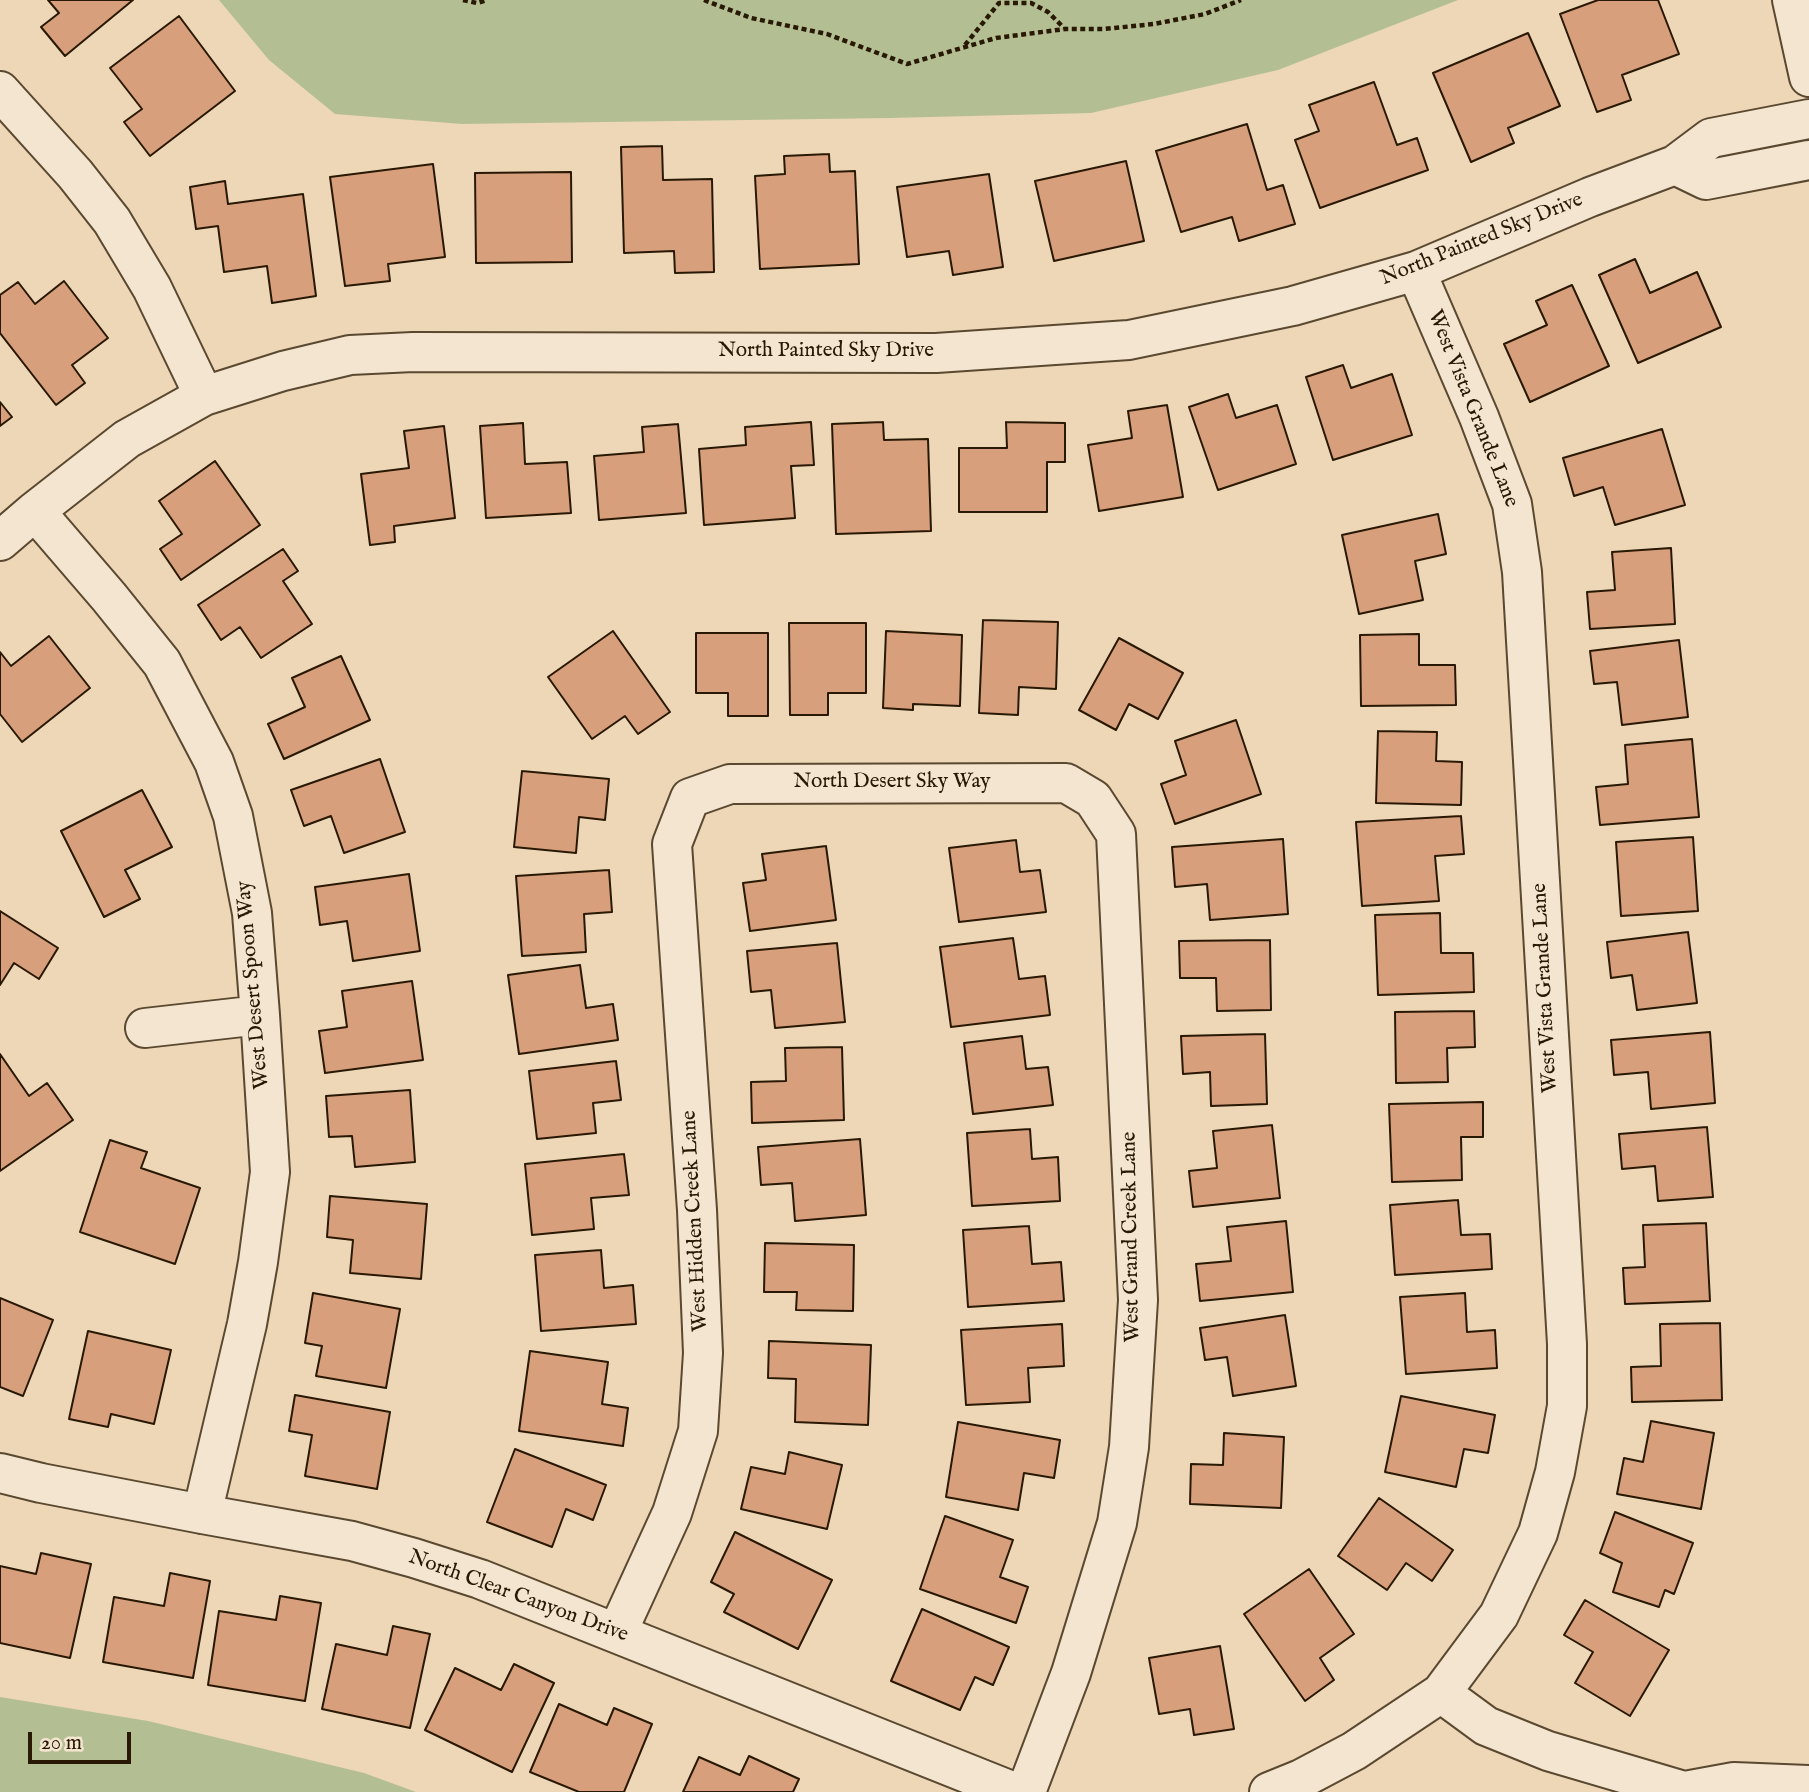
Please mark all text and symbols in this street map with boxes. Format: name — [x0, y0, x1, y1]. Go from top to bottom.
street label: North Painted Sky Drive — [1377, 188, 1587, 292]
street label: West Vista Grande Lane — [1421, 307, 1523, 511]
street label: North Painted Sky Drive — [718, 339, 934, 365]
street label: North Desert Sky Way — [793, 770, 991, 796]
street label: West Desert Spoon Way — [232, 880, 276, 1090]
street label: West Vista Grande Lane — [1528, 882, 1564, 1094]
street label: West Hidden Creek Lane — [678, 1110, 714, 1332]
street label: West Grand Creek Lane — [1118, 1131, 1146, 1343]
street label: North Clear Canyon Drive — [405, 1545, 631, 1649]
scale bar — [32, 1718, 135, 1762]
text: 20 m — [41, 1730, 82, 1757]

